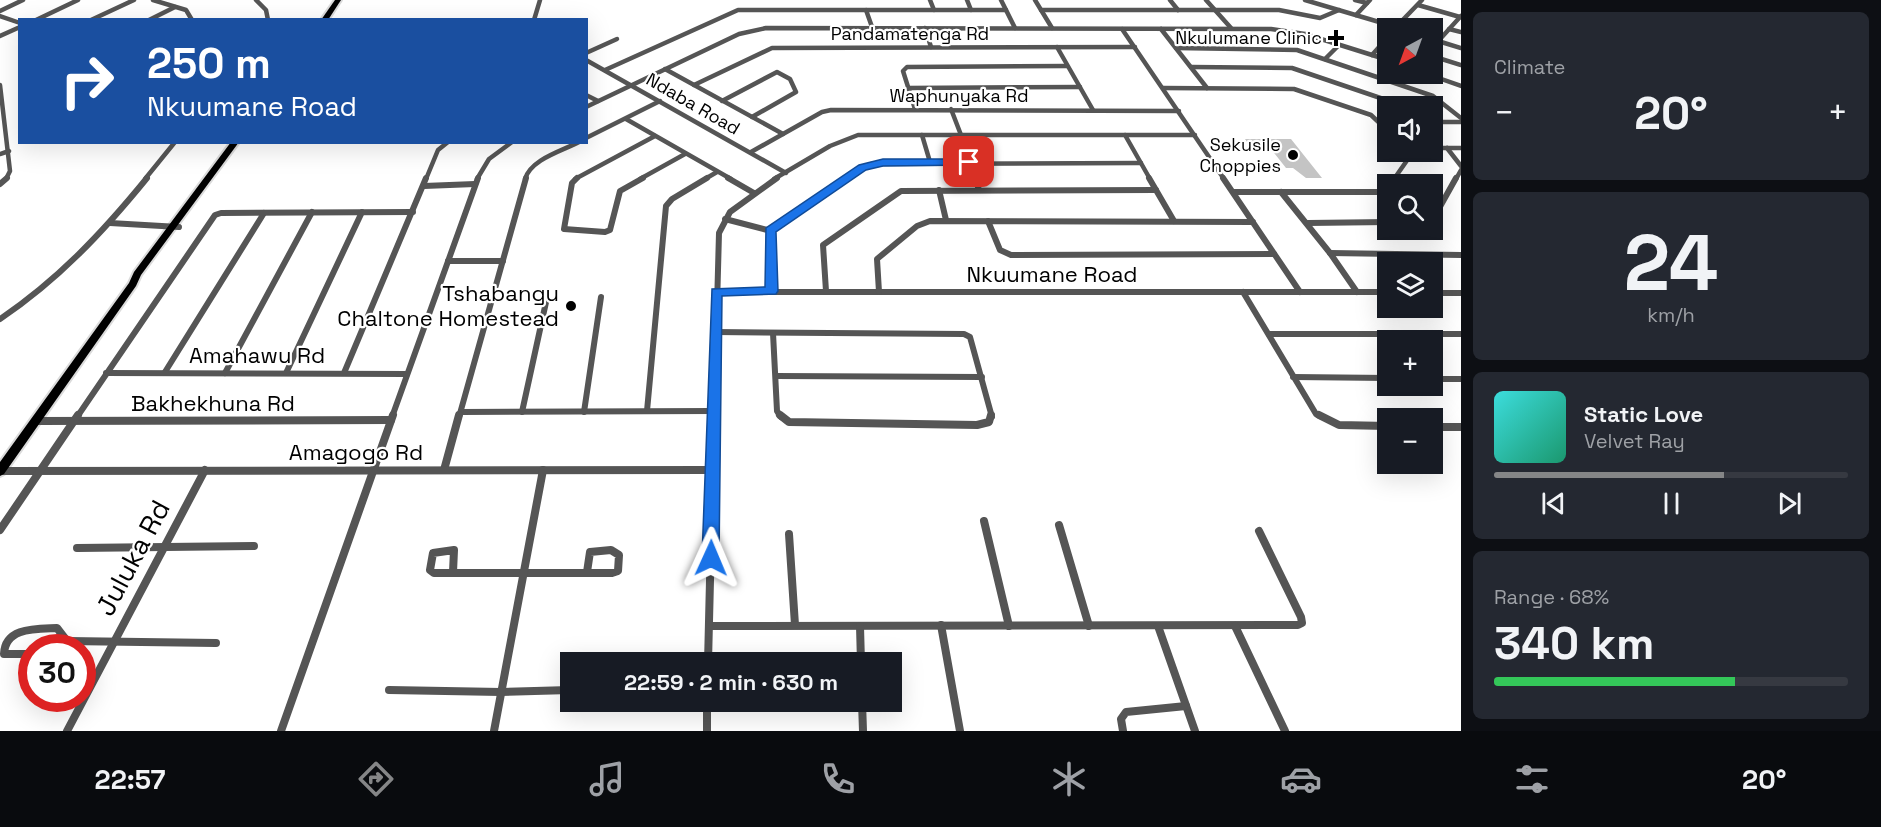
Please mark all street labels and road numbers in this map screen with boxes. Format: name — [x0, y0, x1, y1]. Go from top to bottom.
street label: Pandamatenga Rd — [831, 22, 989, 45]
street label: Ndaba Road — [642, 67, 744, 140]
street label: Waphunyaka Rd — [889, 84, 1029, 107]
street label: Nkuumane Road — [966, 260, 1138, 288]
street label: Amahawu Rd — [189, 341, 325, 369]
street label: Bakhekhuna Rd — [131, 389, 295, 417]
street label: Amagogo Rd — [289, 438, 423, 466]
street label: Juluka Rd — [88, 494, 178, 622]

